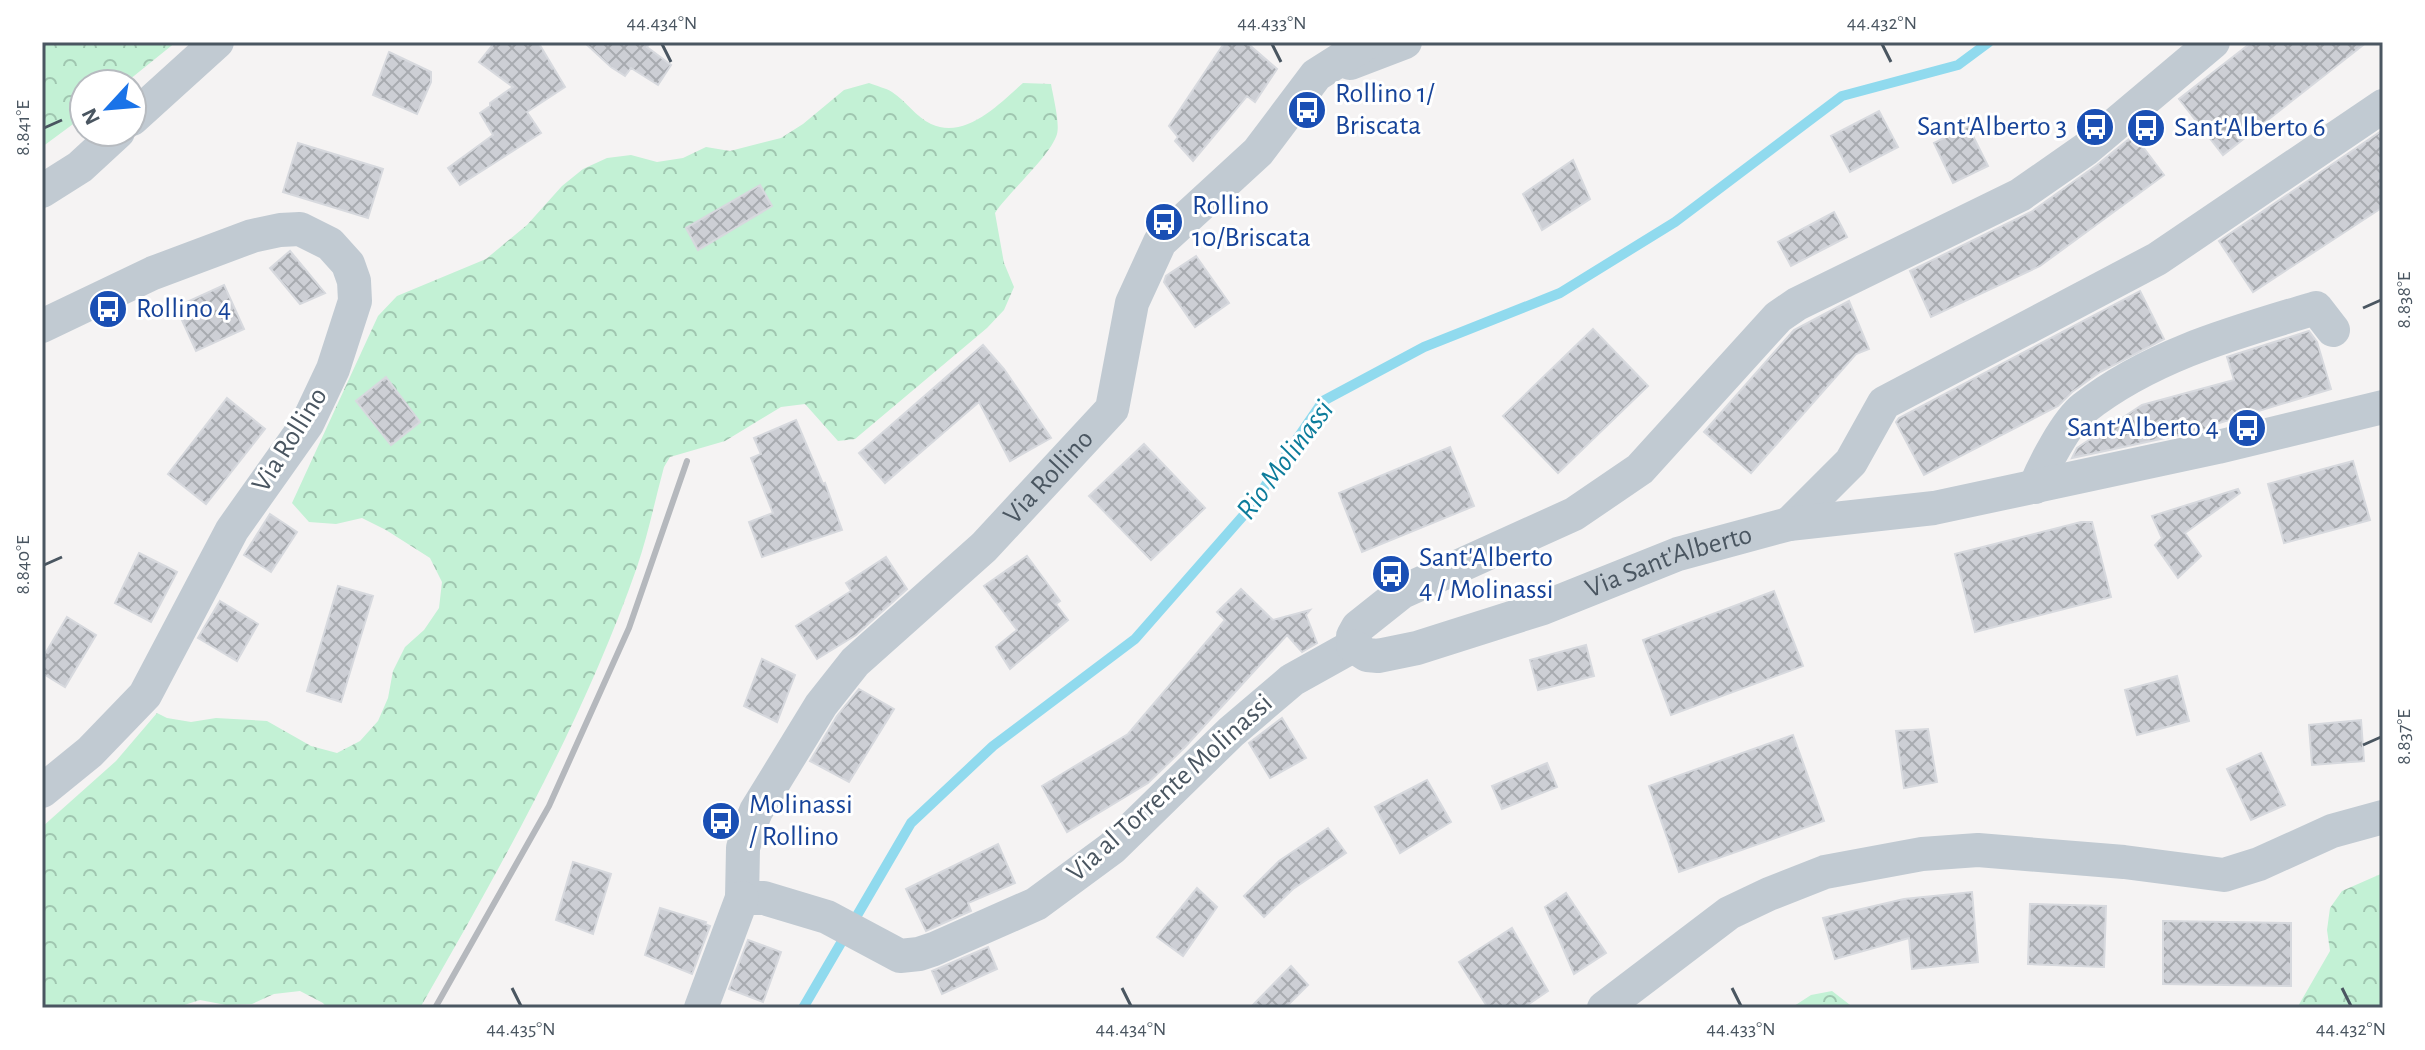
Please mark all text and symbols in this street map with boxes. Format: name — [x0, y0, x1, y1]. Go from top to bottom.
text: 44.434°N — [627, 13, 697, 33]
text: 44.433°N — [1237, 13, 1307, 33]
text: 44.432°N — [1847, 13, 1917, 33]
north arrow — [68, 68, 148, 148]
place label: Rollino 1/ Briscata — [1335, 80, 1435, 140]
bus stop icon: Rollino 1/ Briscata — [1286, 89, 1328, 131]
text: 8.841°E — [13, 100, 33, 156]
text: N — [78, 105, 104, 128]
bus stop icon: Sant'Alberto 3 — [2074, 106, 2116, 148]
bus stop icon: Sant'Alberto 6 — [2125, 107, 2167, 149]
place label: Sant'Alberto 3 — [1917, 113, 2067, 141]
place label: Sant'Alberto 6 — [2174, 114, 2326, 142]
place label: Rollino 10/Briscata — [1192, 192, 1311, 252]
bus stop icon: Rollino 10/Briscata — [1143, 201, 1185, 243]
text: 8.838°E — [2394, 271, 2414, 328]
bus stop icon: Rollino 4 — [87, 288, 129, 330]
place label: Rollino 4 — [136, 295, 231, 323]
street label: Via Rollino — [247, 383, 333, 497]
water label: Rio Molinassi — [1231, 395, 1339, 525]
bus stop icon: Sant'Alberto 4 — [2226, 407, 2268, 449]
place label: Sant'Alberto 4 — [2067, 414, 2219, 442]
street label: Via Rollino — [999, 425, 1099, 530]
street label: Via Sant'Alberto — [1582, 521, 1755, 603]
text: 8.840°E — [13, 535, 33, 595]
place label: Sant'Alberto 4 / Molinassi — [1419, 544, 1554, 604]
bus stop icon: Sant'Alberto 4 / Molinassi — [1370, 553, 1412, 595]
street label: Via al Torrente Molinassi — [1062, 689, 1278, 887]
text: 8.837°E — [2394, 709, 2414, 765]
place label: Molinassi / Rollino — [749, 791, 853, 851]
bus stop icon: Molinassi / Rollino — [700, 800, 742, 842]
text: 44.435°N — [486, 1019, 556, 1039]
text: 44.434°N — [1096, 1019, 1166, 1039]
text: 44.433°N — [1706, 1019, 1776, 1039]
text: 44.432°N — [2316, 1019, 2386, 1039]

